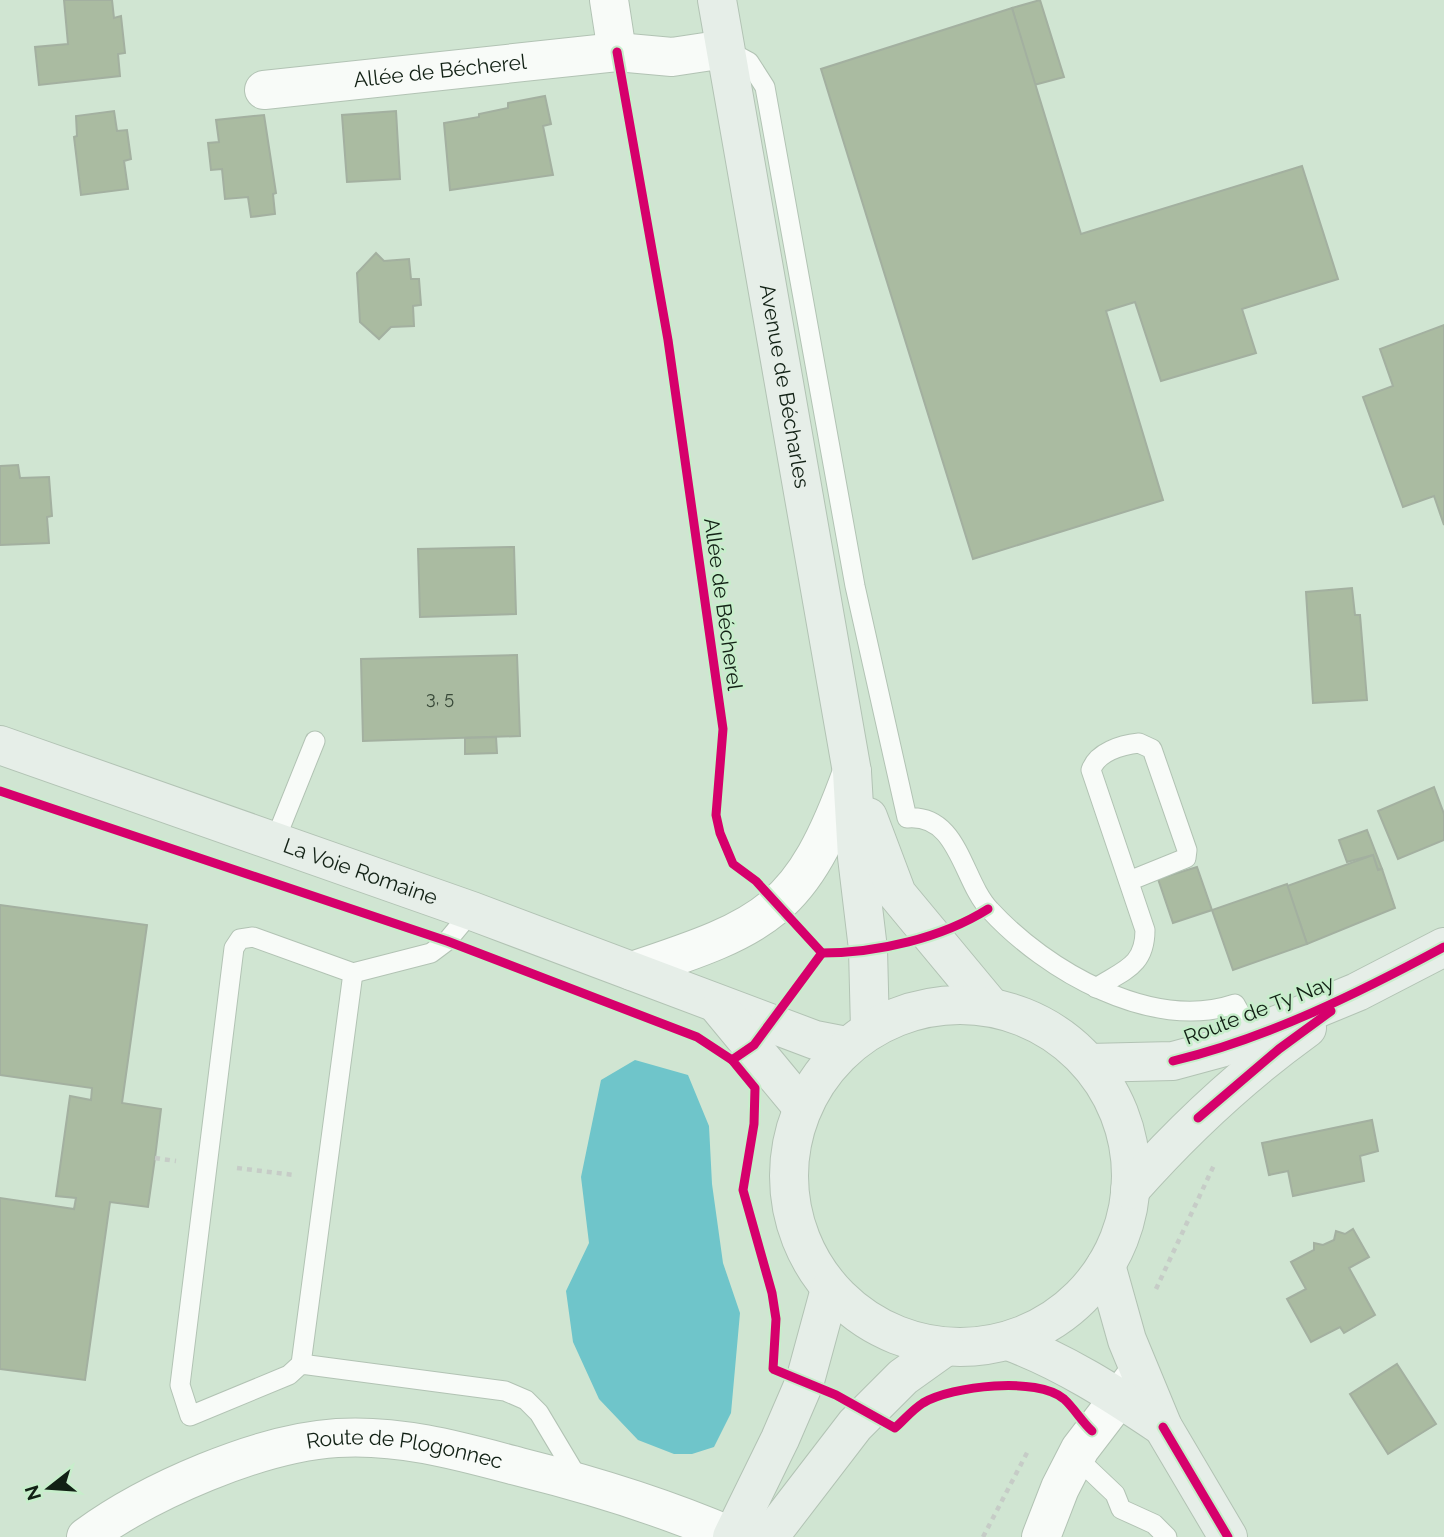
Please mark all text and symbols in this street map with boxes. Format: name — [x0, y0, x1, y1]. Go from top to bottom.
street label: Allée de Bécherel — [352, 49, 528, 92]
street label: Avenue de Bécharles — [755, 282, 815, 490]
street label: Allée de Bécherel — [699, 516, 748, 692]
house number: 3, 5 — [426, 687, 454, 708]
street label: La Voie Romaine — [280, 833, 441, 910]
street label: Route de Ty Nay — [1180, 969, 1337, 1050]
street label: Route de Plogonnec — [304, 1424, 506, 1474]
north arrow — [14, 1453, 84, 1523]
text: N — [20, 1483, 45, 1503]

